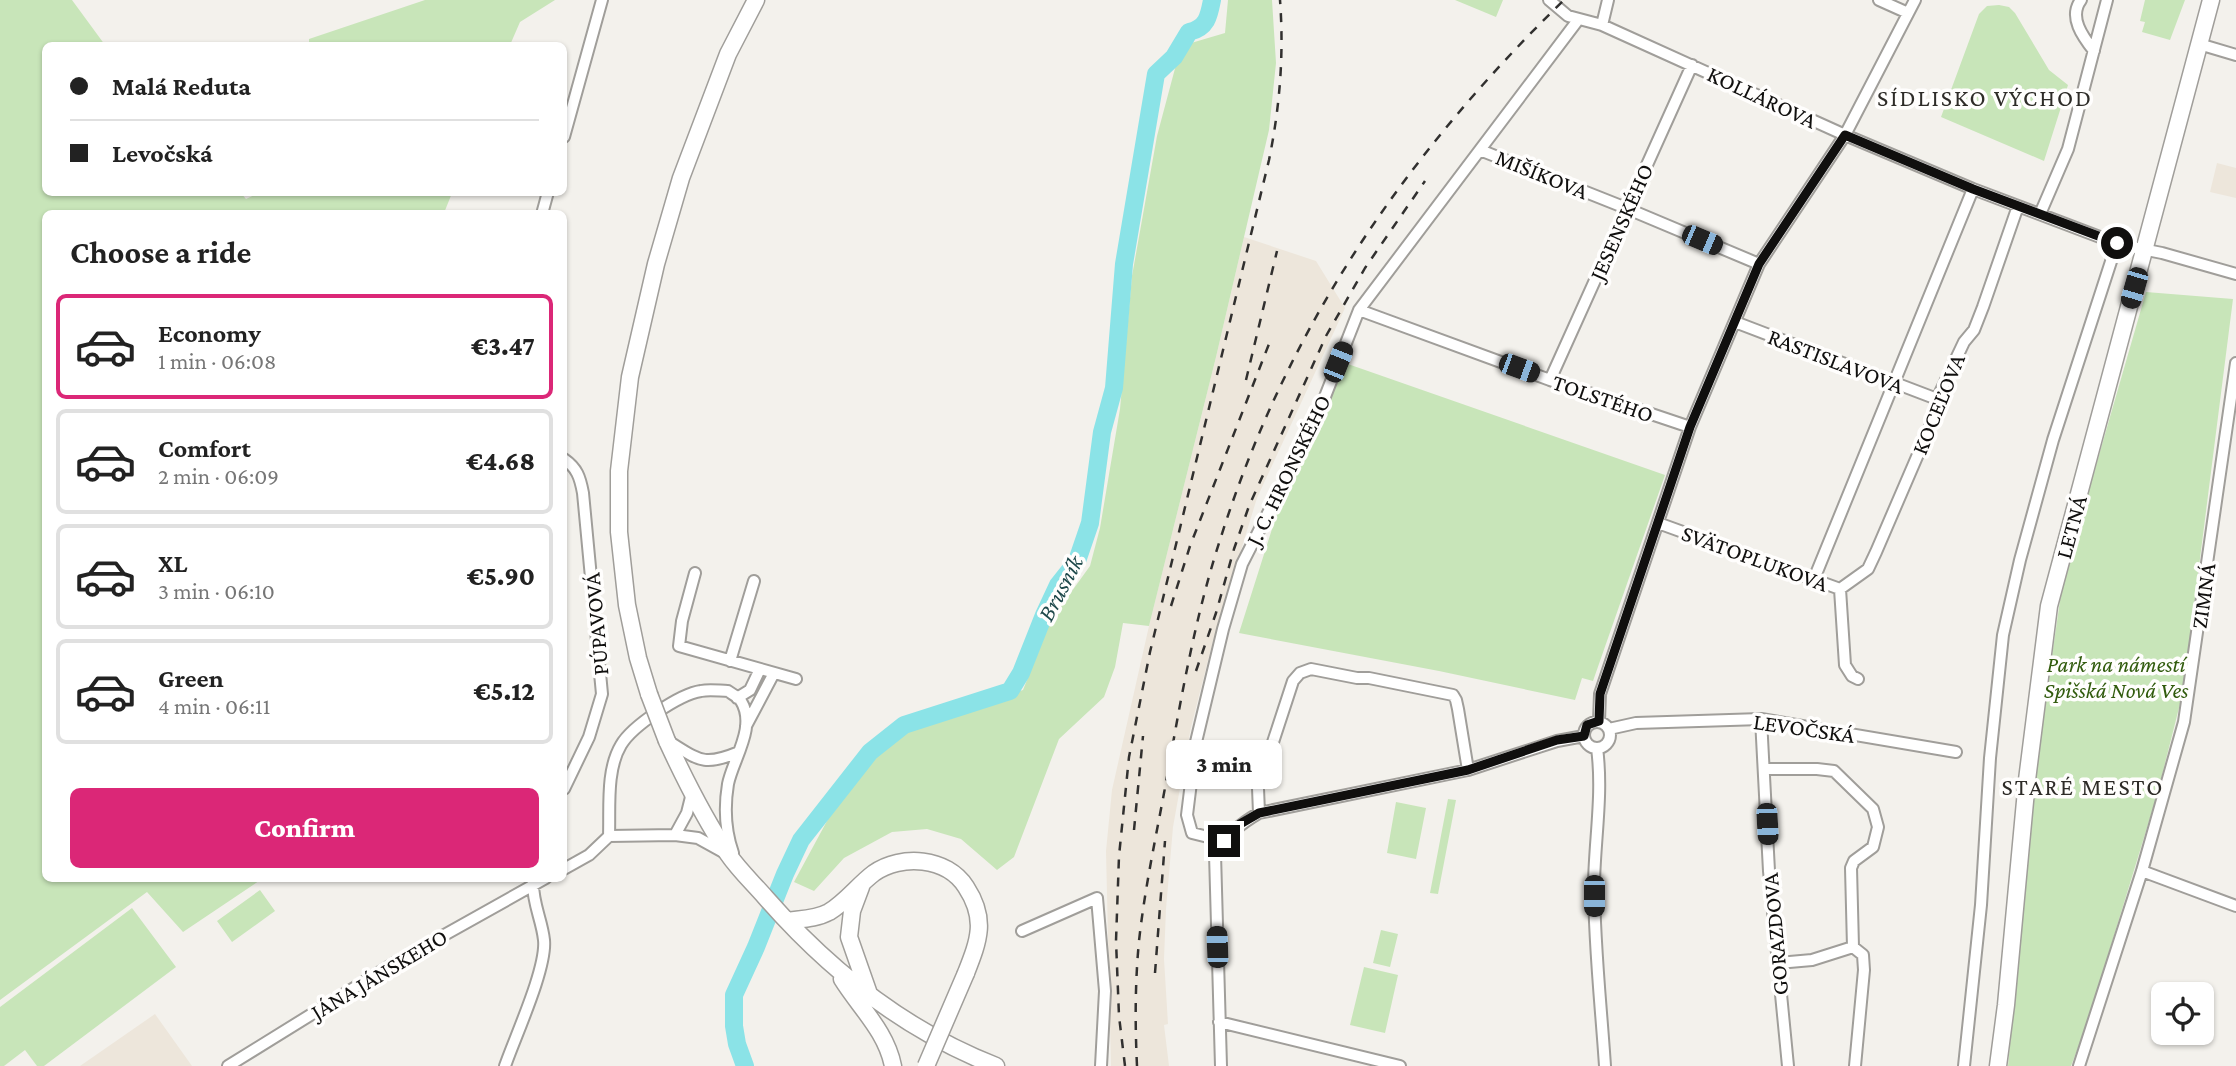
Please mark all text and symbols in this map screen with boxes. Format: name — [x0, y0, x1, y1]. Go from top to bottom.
street label: KOLLÁROVA — [1703, 60, 1821, 134]
text: Malá Reduta — [112, 72, 251, 101]
district label: SÍDLISKO VÝCHOD — [1877, 84, 2093, 111]
text: Levočská — [112, 139, 213, 168]
street label: MIŠÍKOVA — [1492, 144, 1593, 205]
street label: JESENSKÉHO — [1583, 160, 1658, 286]
car — [1679, 222, 1726, 258]
route start — [2101, 227, 2133, 259]
text: Choose a ride — [70, 234, 251, 270]
car — [2119, 265, 2150, 311]
icon: car — [74, 315, 137, 378]
text: Economy — [158, 319, 261, 348]
street label: RASTISLAVOVA — [1764, 323, 1908, 399]
text: €3.47 — [471, 332, 535, 361]
car — [1321, 339, 1356, 385]
text: 1 min · 06:08 — [158, 348, 276, 374]
street label: KOCEĽOVA — [1906, 349, 1970, 458]
car — [1496, 351, 1543, 385]
street label: TOLSTÉHO — [1549, 369, 1657, 427]
street label: J. C. HRONSKÉHO — [1239, 390, 1336, 551]
icon: car — [74, 430, 137, 493]
text: Comfort — [158, 434, 251, 463]
text: €4.68 — [466, 447, 535, 476]
text: 2 min · 06:09 — [158, 463, 279, 489]
street label: LETNÁ — [2050, 492, 2092, 562]
street label: SVÄTOPLUKOVA — [1678, 519, 1833, 597]
icon: car — [74, 545, 137, 608]
text: XL — [158, 549, 187, 578]
water label: Brusník — [1032, 549, 1089, 625]
street label: ZIMNÁ — [2186, 561, 2221, 631]
text: €5.90 — [467, 562, 535, 591]
street label: PÚPAVOVÁ — [578, 571, 613, 676]
text: 3 min · 06:10 — [158, 578, 275, 604]
park label: Park na námestí Spišská Nová Ves — [2044, 651, 2189, 703]
icon: car — [74, 660, 137, 723]
text: Green — [158, 664, 224, 693]
text: €5.12 — [473, 677, 535, 706]
text: 4 min · 06:11 — [158, 693, 270, 719]
street label: LEVOČSKÁ — [1752, 708, 1857, 748]
callout: 3 min — [1166, 740, 1282, 788]
text: 3 min — [1196, 751, 1252, 777]
district label: STARÉ MESTO — [2002, 773, 2164, 800]
button: Confirm — [70, 788, 539, 868]
car — [1756, 802, 1779, 846]
route end — [1208, 825, 1240, 857]
street label: GORAZDOVA — [1757, 871, 1793, 996]
car — [1584, 875, 1605, 917]
street label: JÁNA JÁNSKEHO — [304, 923, 452, 1026]
car — [1206, 926, 1229, 968]
map controls — [2151, 982, 2214, 1045]
button: locate — [2151, 982, 2214, 1045]

